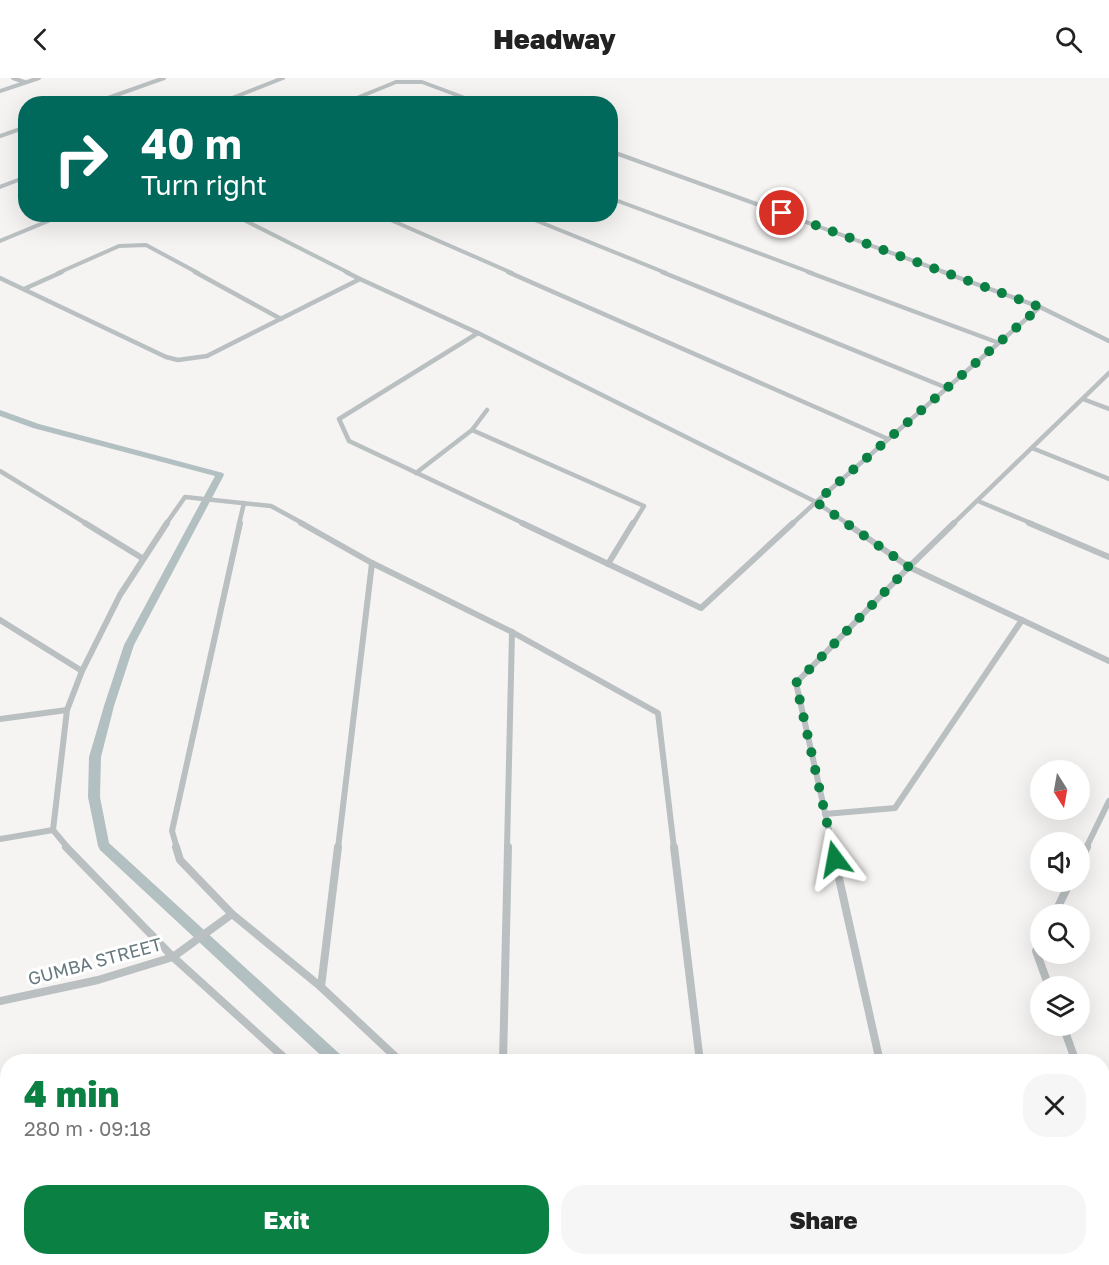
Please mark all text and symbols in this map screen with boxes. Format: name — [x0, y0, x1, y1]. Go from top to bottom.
icon: back — [24, 23, 57, 56]
text: Headway — [493, 23, 616, 55]
icon: search — [1052, 23, 1085, 56]
text: 40 m — [141, 118, 242, 168]
icon: right — [42, 120, 120, 198]
text: Turn right — [141, 169, 267, 201]
pin — [756, 187, 807, 238]
icon: arrive — [765, 196, 798, 229]
north arrow — [1030, 760, 1090, 820]
map controls — [1030, 760, 1090, 1036]
position arrow — [803, 827, 867, 891]
button: sound — [1030, 832, 1090, 892]
button: search — [1030, 904, 1090, 964]
street label: GUMBA STREET — [25, 933, 164, 989]
button: layers — [1030, 976, 1090, 1036]
text: 4 min — [24, 1072, 119, 1115]
button: close — [1023, 1074, 1086, 1137]
text: 280 m · 09:18 — [24, 1116, 151, 1140]
button: Exit — [24, 1185, 549, 1254]
button: Share — [561, 1185, 1086, 1254]

